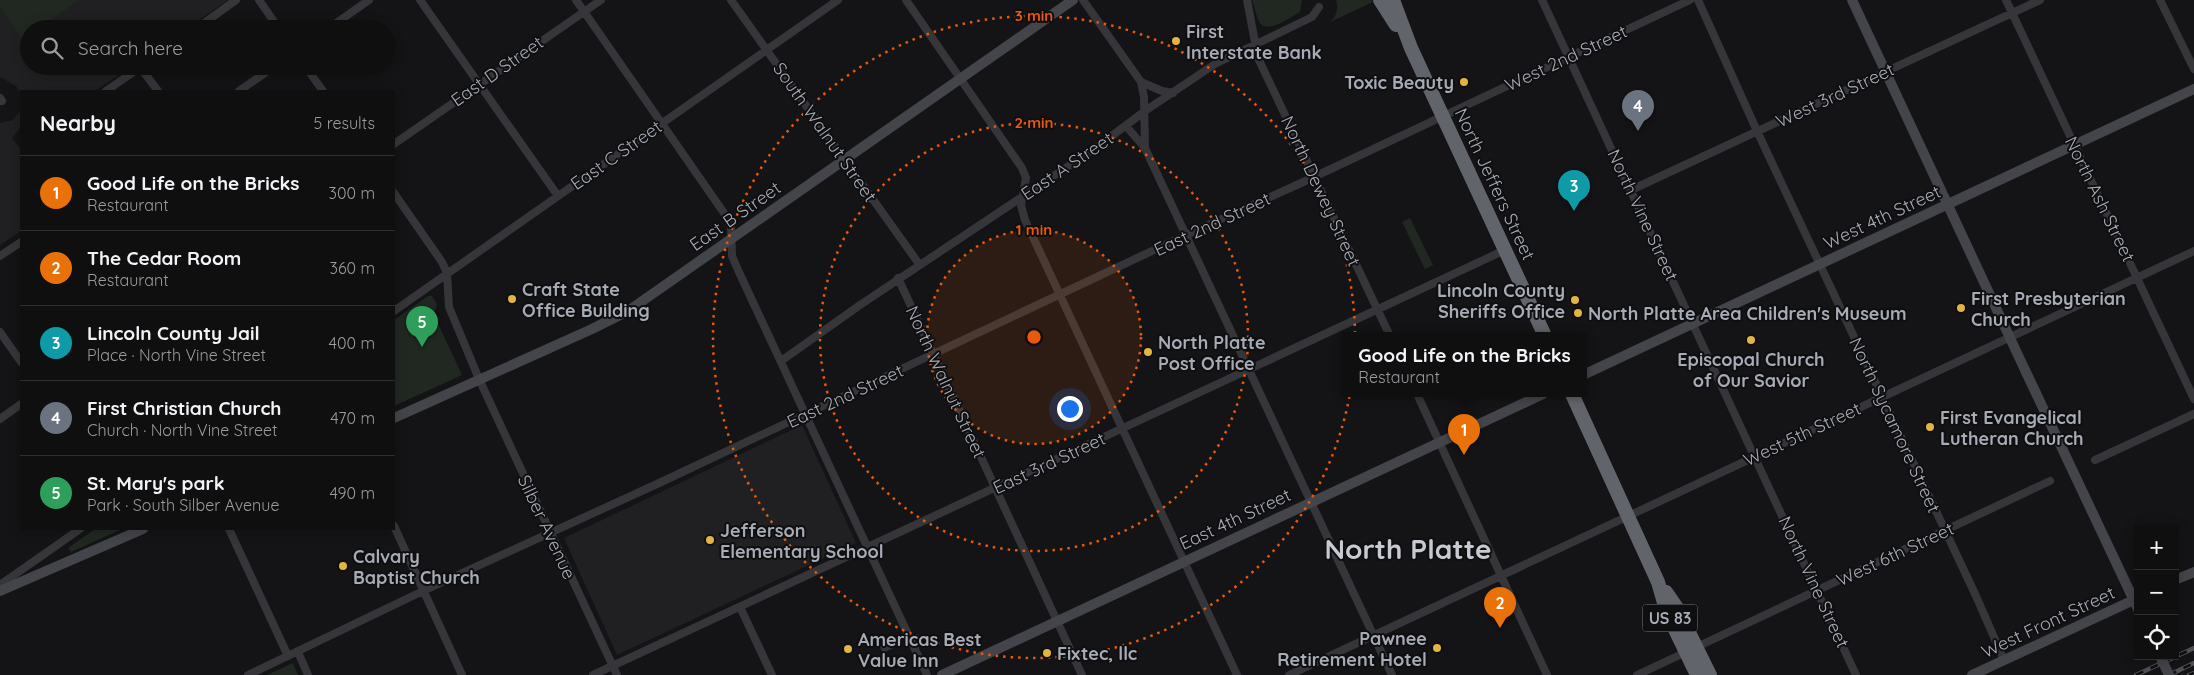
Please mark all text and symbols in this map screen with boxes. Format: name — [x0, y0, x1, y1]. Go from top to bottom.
text: 3 min — [1015, 6, 1053, 25]
search box — [20, 20, 395, 75]
place label: First Interstate Bank — [1186, 20, 1322, 64]
street label: West 2nd Street — [1501, 20, 1631, 96]
street label: East D Street — [446, 31, 548, 111]
icon: search — [38, 34, 66, 62]
marker: First Interstate Bank — [1170, 35, 1182, 47]
text: Search here — [78, 36, 183, 60]
street label: South Walnut Street — [768, 58, 882, 206]
street label: West 3rd Street — [1772, 58, 1898, 132]
place label: Toxic Beauty — [1344, 71, 1454, 94]
marker: Toxic Beauty — [1458, 76, 1470, 88]
pin: 4 — [1622, 90, 1654, 131]
street label: North Jeffers Street — [1450, 104, 1540, 264]
text: Nearby — [40, 110, 116, 136]
street label: North Dewey Street — [1276, 112, 1366, 270]
text: 5 results — [314, 113, 375, 133]
text: 2 min — [1014, 113, 1054, 132]
street label: East C Street — [566, 115, 666, 195]
street label: East A Street — [1016, 127, 1118, 205]
street label: North Ash Street — [2060, 133, 2140, 265]
street label: North Vine Street — [1602, 145, 1684, 285]
pin: 3 — [1558, 170, 1590, 211]
text: Good Life on the Bricks — [87, 171, 299, 195]
street label: East B Street — [685, 176, 785, 256]
street label: West 4th Street — [1820, 180, 1944, 254]
text: 1 — [53, 183, 59, 203]
text: 300 m — [329, 183, 375, 203]
street label: East 2nd Street — [1150, 187, 1274, 261]
text: Restaurant — [87, 195, 169, 215]
text: 1 min — [1016, 220, 1052, 239]
text: The Cedar Room — [87, 246, 241, 270]
text: 2 — [51, 258, 61, 278]
text: 360 m — [330, 258, 375, 278]
text: Restaurant — [87, 270, 169, 290]
place label: Craft State Office Building — [522, 278, 650, 322]
place label: Lincoln County Sheriffs Office — [1437, 279, 1565, 323]
place label: First Presbyterian Church — [1971, 287, 2126, 331]
marker: Craft State Office Building — [506, 293, 518, 305]
marker: Lincoln County Sheriffs Office — [1569, 294, 1581, 306]
street label: North Walnut Street — [901, 302, 991, 462]
place label: North Platte Area Children's Museum — [1588, 302, 1907, 325]
marker: First Presbyterian Church — [1955, 302, 1967, 314]
pin: 5 — [406, 306, 438, 347]
marker: North Platte Area Children's Museum — [1572, 307, 1584, 319]
text: Lincoln County Jail — [87, 321, 260, 345]
centre of rings — [1025, 328, 1043, 346]
place label: North Platte Post Office — [1158, 331, 1266, 375]
popup — [1342, 332, 1587, 397]
text: 3 — [52, 333, 60, 353]
text: 400 m — [329, 333, 375, 353]
marker: Episcopal Church of Our Savior — [1745, 334, 1757, 346]
street label: North Sycamore Street — [1844, 334, 1946, 516]
text: Good Life on the Bricks — [1358, 343, 1571, 367]
text: Place · North Vine Street — [87, 345, 266, 365]
marker: North Platte Post Office — [1142, 346, 1154, 358]
place label: Episcopal Church of Our Savior — [1677, 348, 1825, 392]
street label: East 2nd Street — [783, 359, 907, 433]
text: Restaurant — [1358, 367, 1440, 387]
text: First Christian Church — [87, 396, 281, 420]
your location — [1057, 396, 1083, 422]
street label: West 5th Street — [1740, 397, 1864, 471]
place label: First Evangelical Lutheran Church — [1940, 406, 2084, 450]
text: 4 — [51, 408, 61, 428]
text: 470 m — [330, 408, 375, 428]
pin: 1 — [1448, 414, 1480, 455]
text: Church · North Vine Street — [87, 420, 277, 440]
marker: First Evangelical Lutheran Church — [1924, 421, 1936, 433]
street label: East 3rd Street — [989, 427, 1109, 499]
text: St. Mary's park — [87, 471, 225, 495]
street label: Silber Avenue — [513, 471, 581, 583]
text: 5 — [51, 483, 61, 503]
text: 490 m — [329, 483, 375, 503]
street label: East 4th Street — [1176, 483, 1294, 555]
text: Park · South Silber Avenue — [87, 495, 279, 515]
street label: North Vine Street — [1773, 512, 1855, 652]
street label: West 6th Street — [1833, 517, 1957, 591]
place label: Jefferson Elementary School — [720, 519, 884, 563]
map controls — [2134, 525, 2179, 660]
button: + — [2134, 525, 2179, 570]
district label: North Platte — [1324, 531, 1492, 566]
marker: Jefferson Elementary School — [704, 534, 716, 546]
place label: Calvary Baptist Church — [353, 545, 480, 589]
marker: Calvary Baptist Church — [337, 560, 349, 572]
button: − — [2134, 570, 2179, 615]
street label: West Front Street — [1978, 581, 2118, 663]
pin: 2 — [1484, 587, 1516, 628]
road number: US 83 — [1642, 604, 1698, 632]
button: locate — [2134, 615, 2179, 660]
place label: Pawnee Retirement Hotel — [1277, 627, 1427, 671]
place label: Americas Best Value Inn — [858, 628, 982, 672]
place label: Fixtec, llc — [1057, 642, 1137, 665]
marker: Pawnee Retirement Hotel — [1431, 642, 1443, 654]
marker: Americas Best Value Inn — [842, 643, 854, 655]
marker: Fixtec, llc — [1041, 647, 1053, 659]

